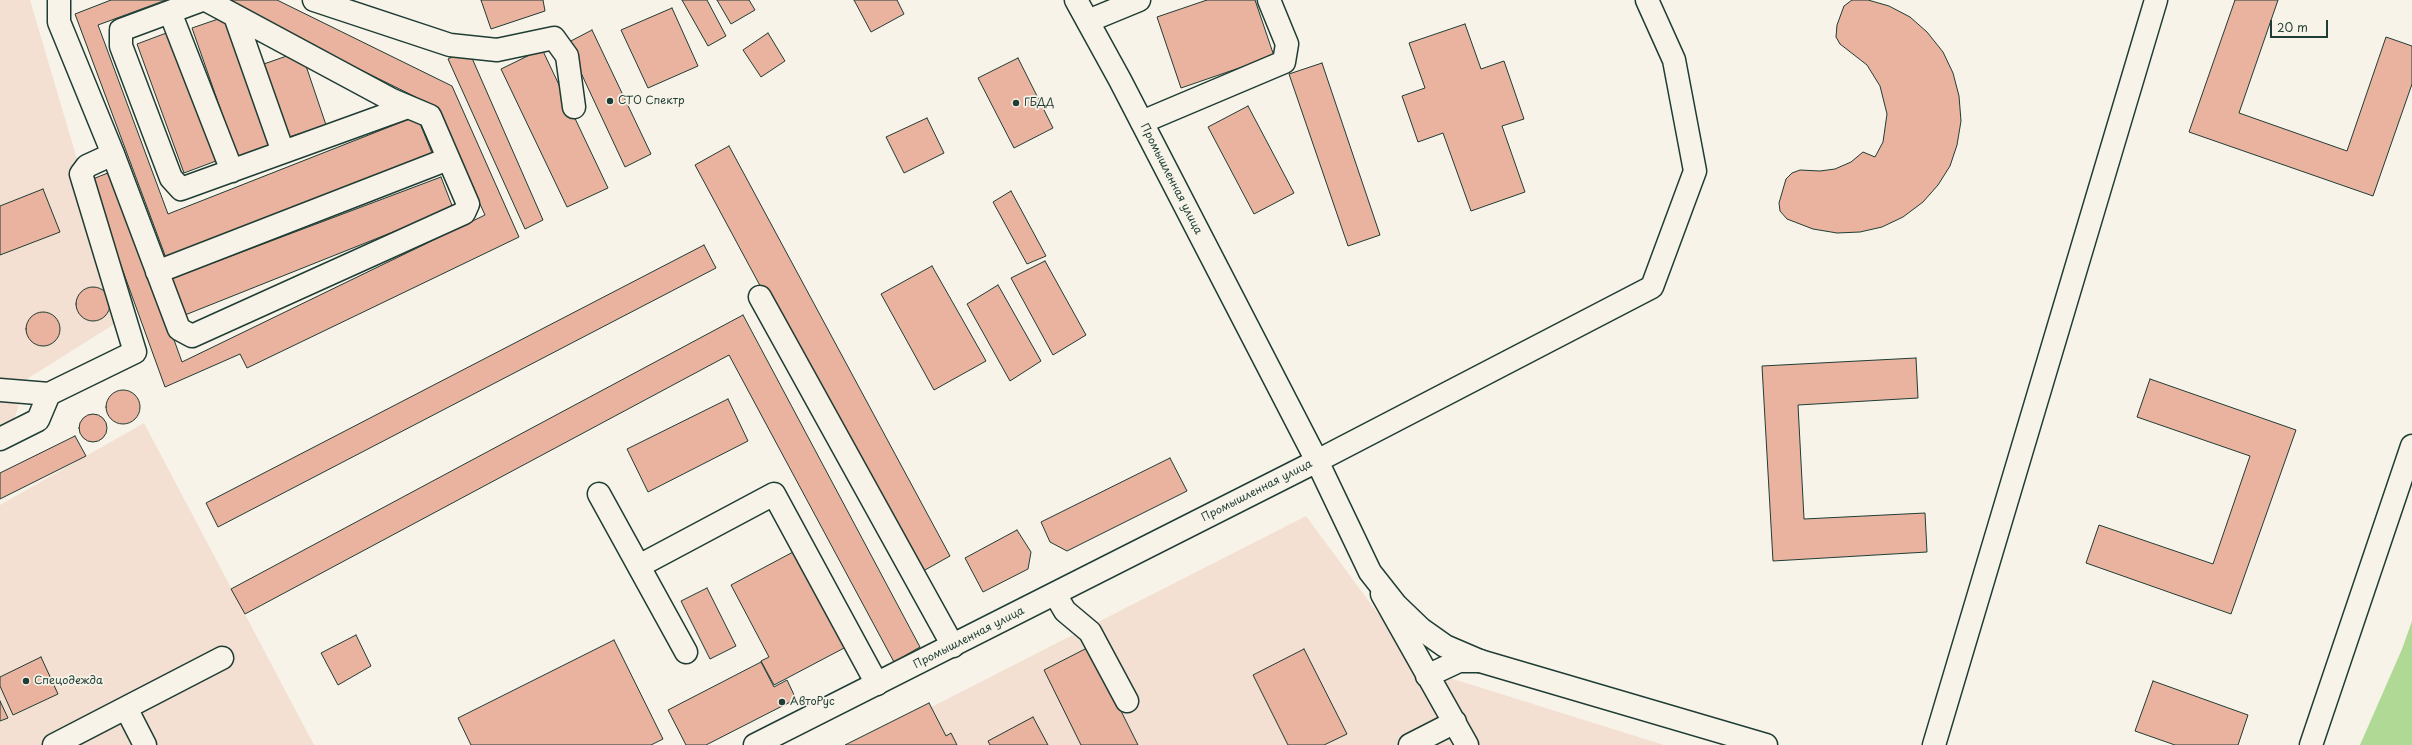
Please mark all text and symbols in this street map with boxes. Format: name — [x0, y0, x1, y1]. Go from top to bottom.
scale bar — [2272, 12, 2330, 38]
text: 20 m — [2277, 18, 2308, 36]
place label: СТО Спектр — [618, 94, 685, 108]
marker: СТО Спектр — [605, 96, 615, 106]
place label: ГБДД — [1024, 96, 1054, 110]
marker: ГБДД — [1011, 98, 1021, 108]
street label: Промышленная улица — [1137, 121, 1205, 237]
street label: Промышленная улица — [1199, 457, 1315, 525]
street label: Промышленная улица — [911, 604, 1027, 672]
place label: Спецодежда — [34, 674, 103, 688]
marker: Спецодежда — [21, 676, 31, 686]
place label: АвтоРус — [790, 695, 835, 709]
marker: АвтоРус — [777, 697, 787, 707]

